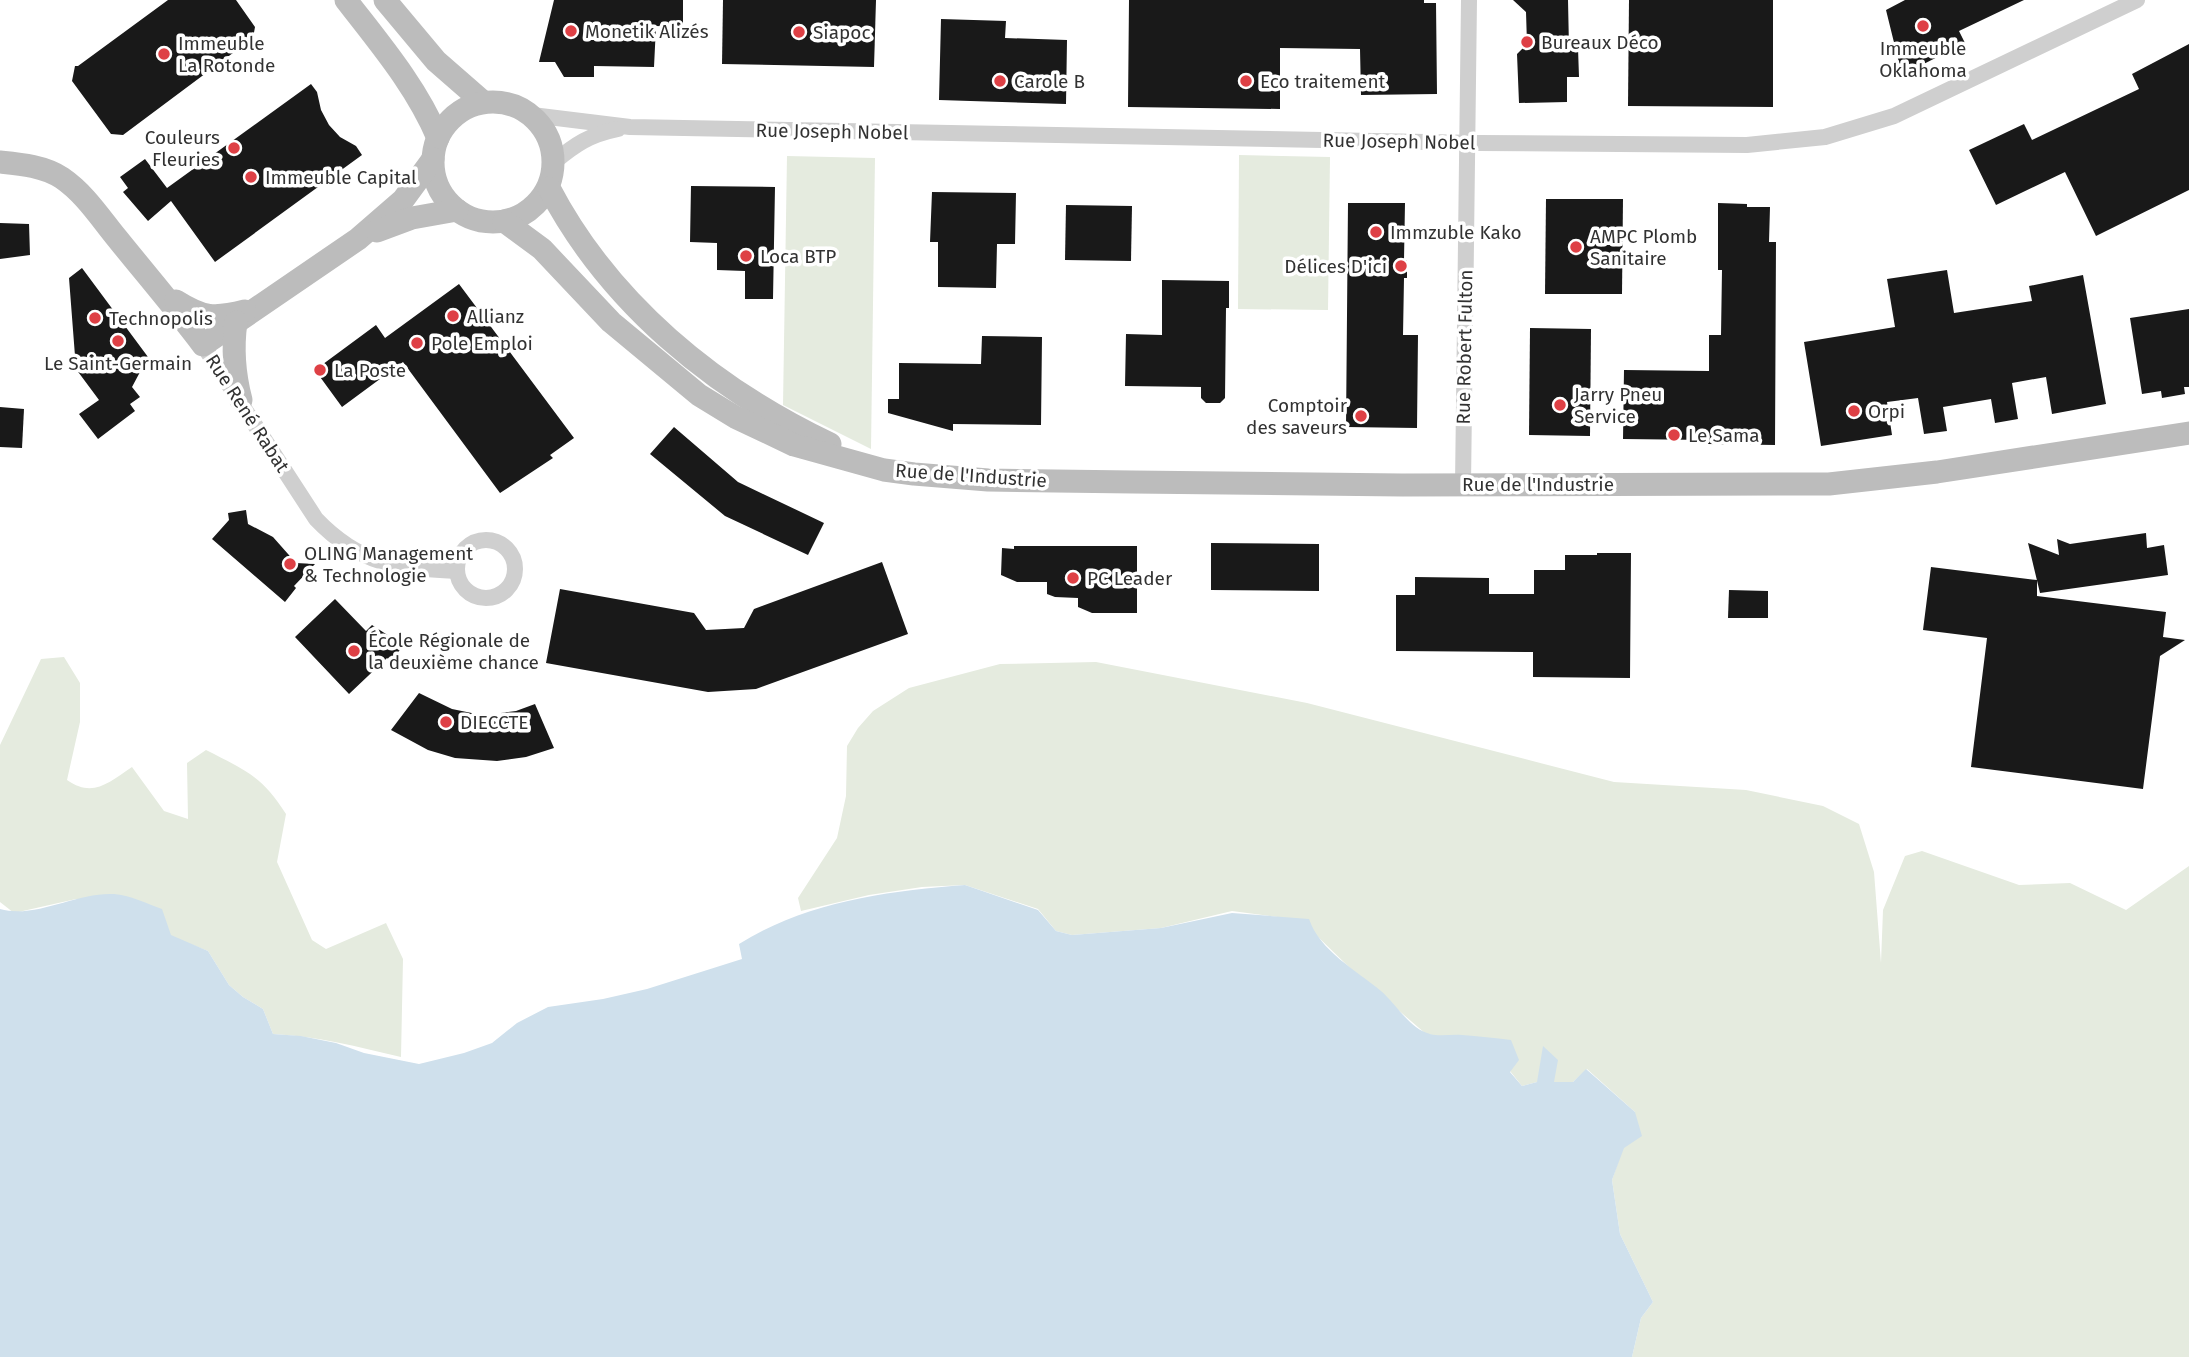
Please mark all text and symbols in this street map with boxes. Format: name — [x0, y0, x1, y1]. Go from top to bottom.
marker: Immeuble Oklahoma — [1915, 18, 1931, 34]
place label: Monetik Alizés — [585, 20, 709, 43]
place label: Siapoc — [813, 21, 871, 44]
marker: Monetik Alizés — [563, 23, 579, 39]
marker: Siapoc — [791, 24, 807, 40]
place label: Bureaux Déco — [1541, 31, 1659, 54]
place label: Immeuble La Rotonde — [178, 32, 275, 77]
marker: Bureaux Déco — [1519, 34, 1535, 50]
place label: Immeuble Oklahoma — [1879, 37, 1967, 82]
marker: Immeuble La Rotonde — [156, 46, 172, 62]
place label: Carole B — [1014, 70, 1085, 93]
place label: Eco traitement — [1260, 70, 1386, 93]
marker: Carole B — [992, 73, 1008, 89]
marker: Eco traitement — [1238, 73, 1254, 89]
street label: Rue Joseph Nobel — [755, 119, 909, 144]
place label: Couleurs Fleuries — [145, 126, 220, 171]
street label: Rue Joseph Nobel — [1322, 129, 1476, 154]
marker: Couleurs Fleuries — [226, 140, 242, 156]
place label: Immeuble Capital — [265, 166, 417, 189]
marker: Immeuble Capital — [243, 169, 259, 185]
place label: Immzuble Kako — [1390, 221, 1522, 244]
marker: Immzuble Kako — [1368, 224, 1384, 240]
place label: AMPC Plomb Sanitaire — [1590, 225, 1697, 270]
marker: AMPC Plomb Sanitaire — [1568, 239, 1584, 255]
place label: Loca BTP — [760, 245, 836, 268]
marker: Loca BTP — [738, 248, 754, 264]
place label: Délices D'ici — [1284, 255, 1387, 278]
marker: Délices D'ici — [1393, 258, 1409, 274]
street label: Rue Robert Fulton — [1452, 269, 1477, 425]
place label: Allianz — [467, 305, 524, 328]
place label: Technopolis — [109, 307, 213, 330]
marker: Allianz — [445, 308, 461, 324]
marker: Technopolis — [87, 310, 103, 326]
place label: Pole Emploi — [431, 332, 533, 355]
marker: Le Saint-Germain — [110, 333, 126, 349]
marker: Pole Emploi — [409, 335, 425, 351]
street label: Rue René Rabat — [201, 350, 294, 477]
place label: Le Saint-Germain — [44, 352, 192, 375]
place label: La Poste — [334, 359, 406, 382]
marker: La Poste — [312, 362, 328, 378]
place label: Jarry Pneu Service — [1574, 383, 1662, 428]
place label: Comptoir des saveurs — [1246, 394, 1348, 439]
marker: Jarry Pneu Service — [1552, 397, 1568, 413]
place label: Orpi — [1868, 400, 1905, 423]
marker: Orpi — [1846, 403, 1862, 419]
marker: Comptoir des saveurs — [1353, 408, 1369, 424]
place label: Le Sama — [1688, 424, 1760, 447]
marker: Le Sama — [1666, 427, 1682, 443]
street label: Rue de l'Industrie — [894, 459, 1048, 492]
street label: Rue de l'Industrie — [1462, 473, 1614, 496]
place label: OLING Management & Technologie — [304, 542, 473, 587]
marker: OLING Management & Technologie — [282, 556, 298, 572]
place label: PC Leader — [1087, 567, 1173, 590]
marker: PC Leader — [1065, 570, 1081, 586]
place label: École Régionale de la deuxième chance — [368, 629, 539, 674]
marker: École Régionale de la deuxième chance — [346, 643, 362, 659]
place label: DIECCTE — [460, 711, 528, 734]
marker: DIECCTE — [438, 714, 454, 730]

